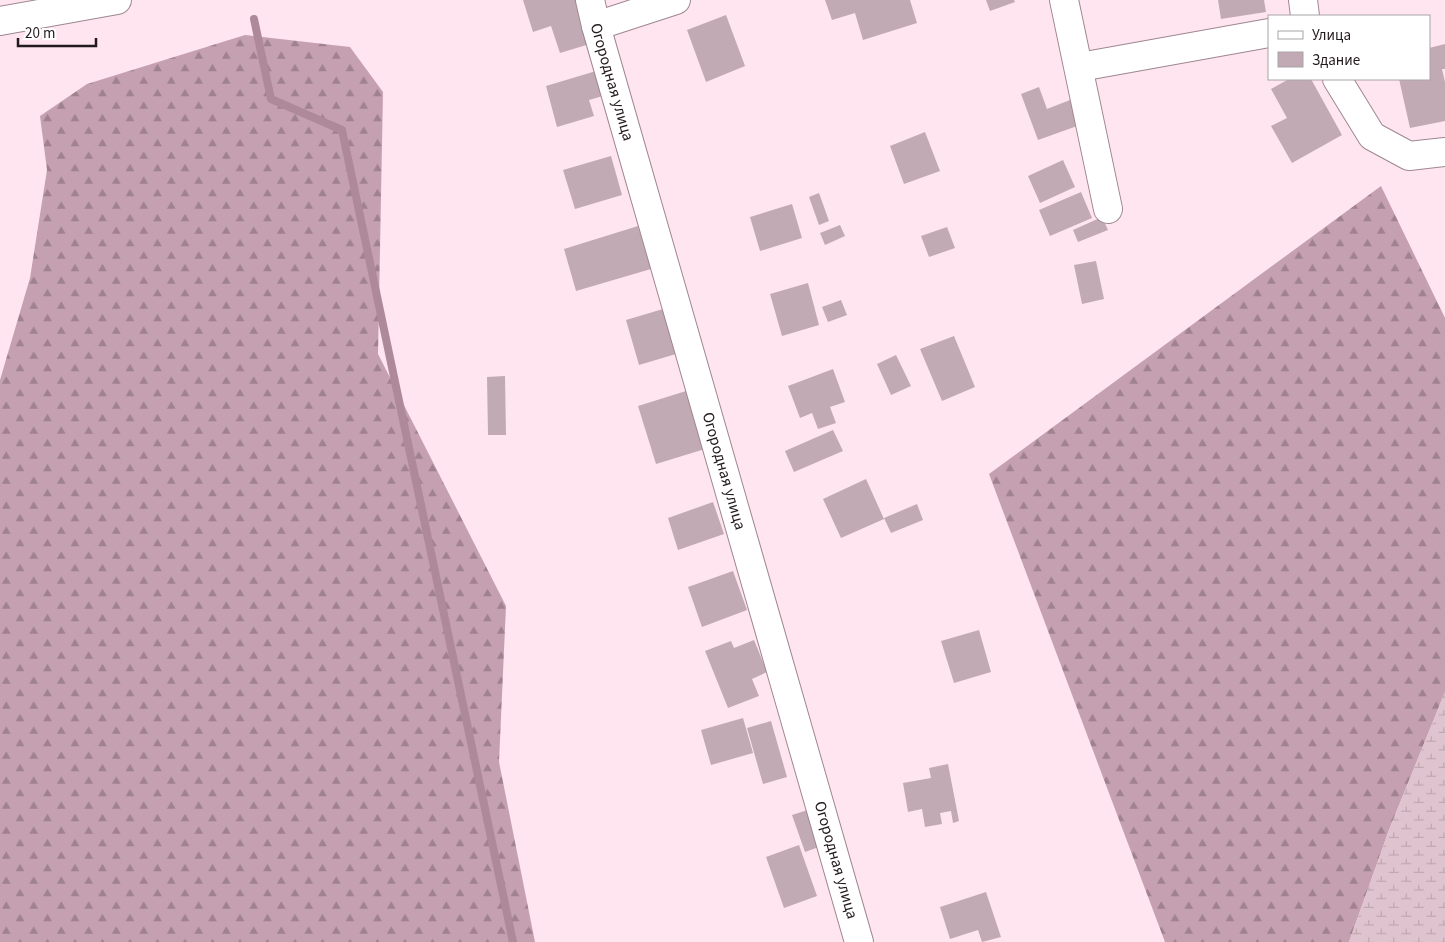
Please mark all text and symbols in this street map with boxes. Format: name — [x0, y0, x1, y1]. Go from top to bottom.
scale bar — [18, 15, 95, 47]
legend — [1268, 15, 1430, 80]
street label: Огородная улица — [585, 20, 639, 144]
text: 20 m — [25, 23, 55, 44]
text: Улица — [1312, 25, 1351, 46]
text: Здание — [1312, 50, 1360, 71]
street label: Огородная улица — [697, 409, 751, 533]
street label: Огородная улица — [809, 798, 863, 922]

